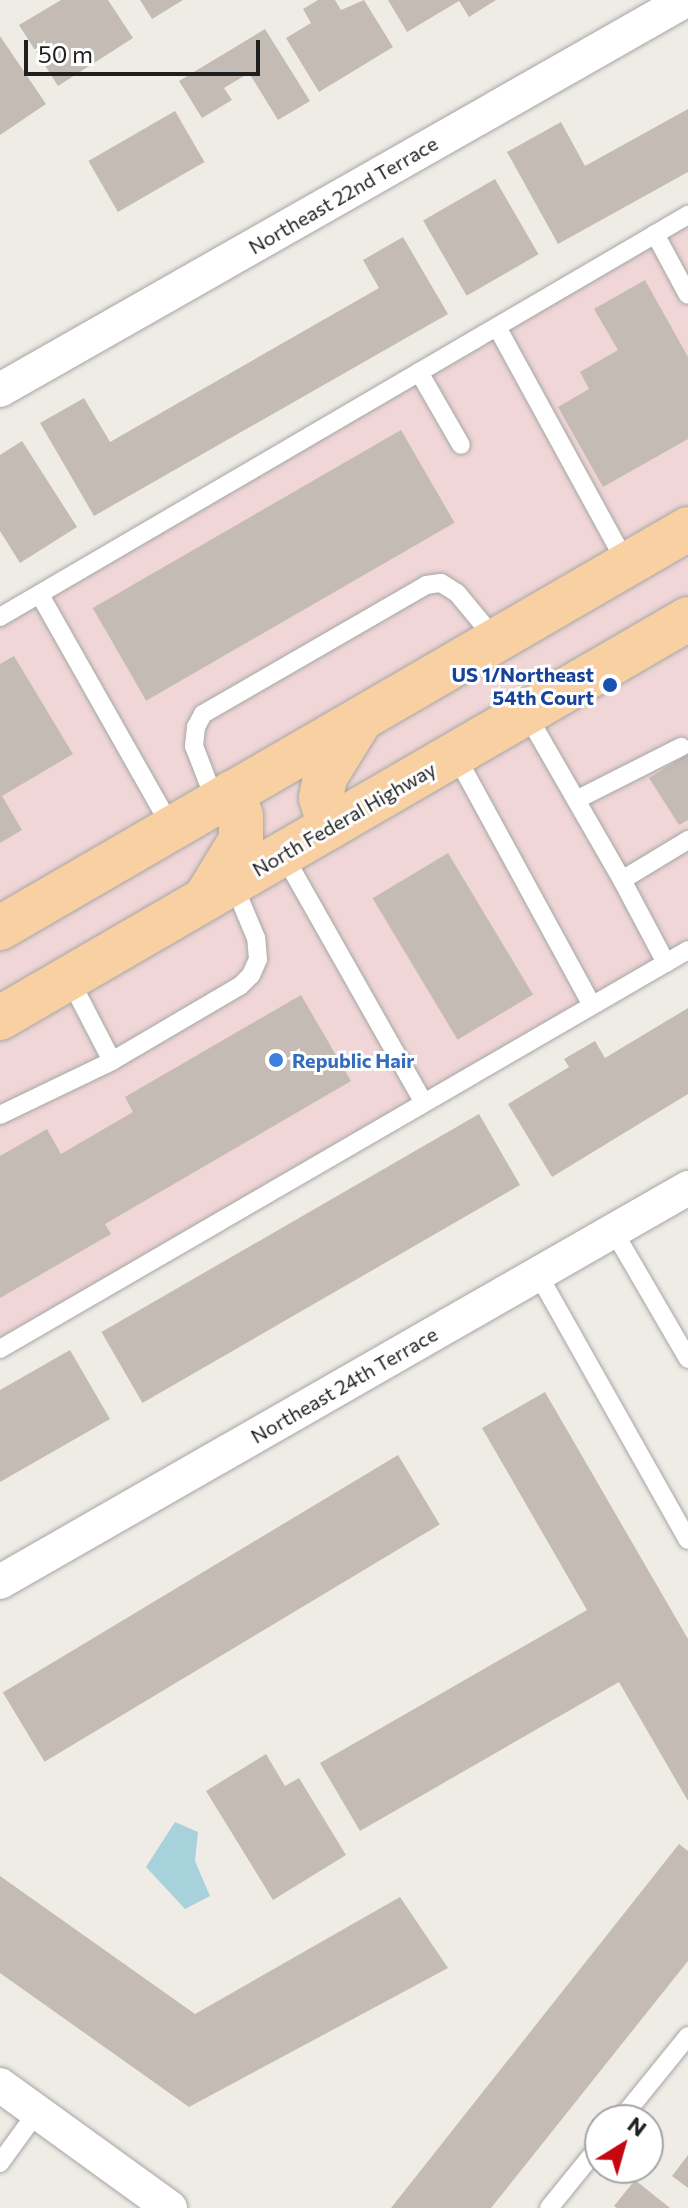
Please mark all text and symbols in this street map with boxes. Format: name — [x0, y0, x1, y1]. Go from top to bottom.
scale bar — [28, 24, 264, 74]
text: 50 m — [38, 39, 93, 68]
street label: Northeast 22nd Terrace — [244, 131, 442, 259]
place label: US 1/Northeast 54th Court — [452, 662, 594, 709]
marker: US 1/Northeast 54th Court — [601, 676, 619, 694]
street label: North Federal Highway — [248, 757, 440, 881]
place label: Republic Hair — [292, 1048, 415, 1072]
marker: Republic Hair — [267, 1051, 285, 1069]
street label: Northeast 24th Terrace — [246, 1322, 442, 1448]
north arrow — [584, 2104, 664, 2184]
text: N — [623, 2110, 652, 2142]

